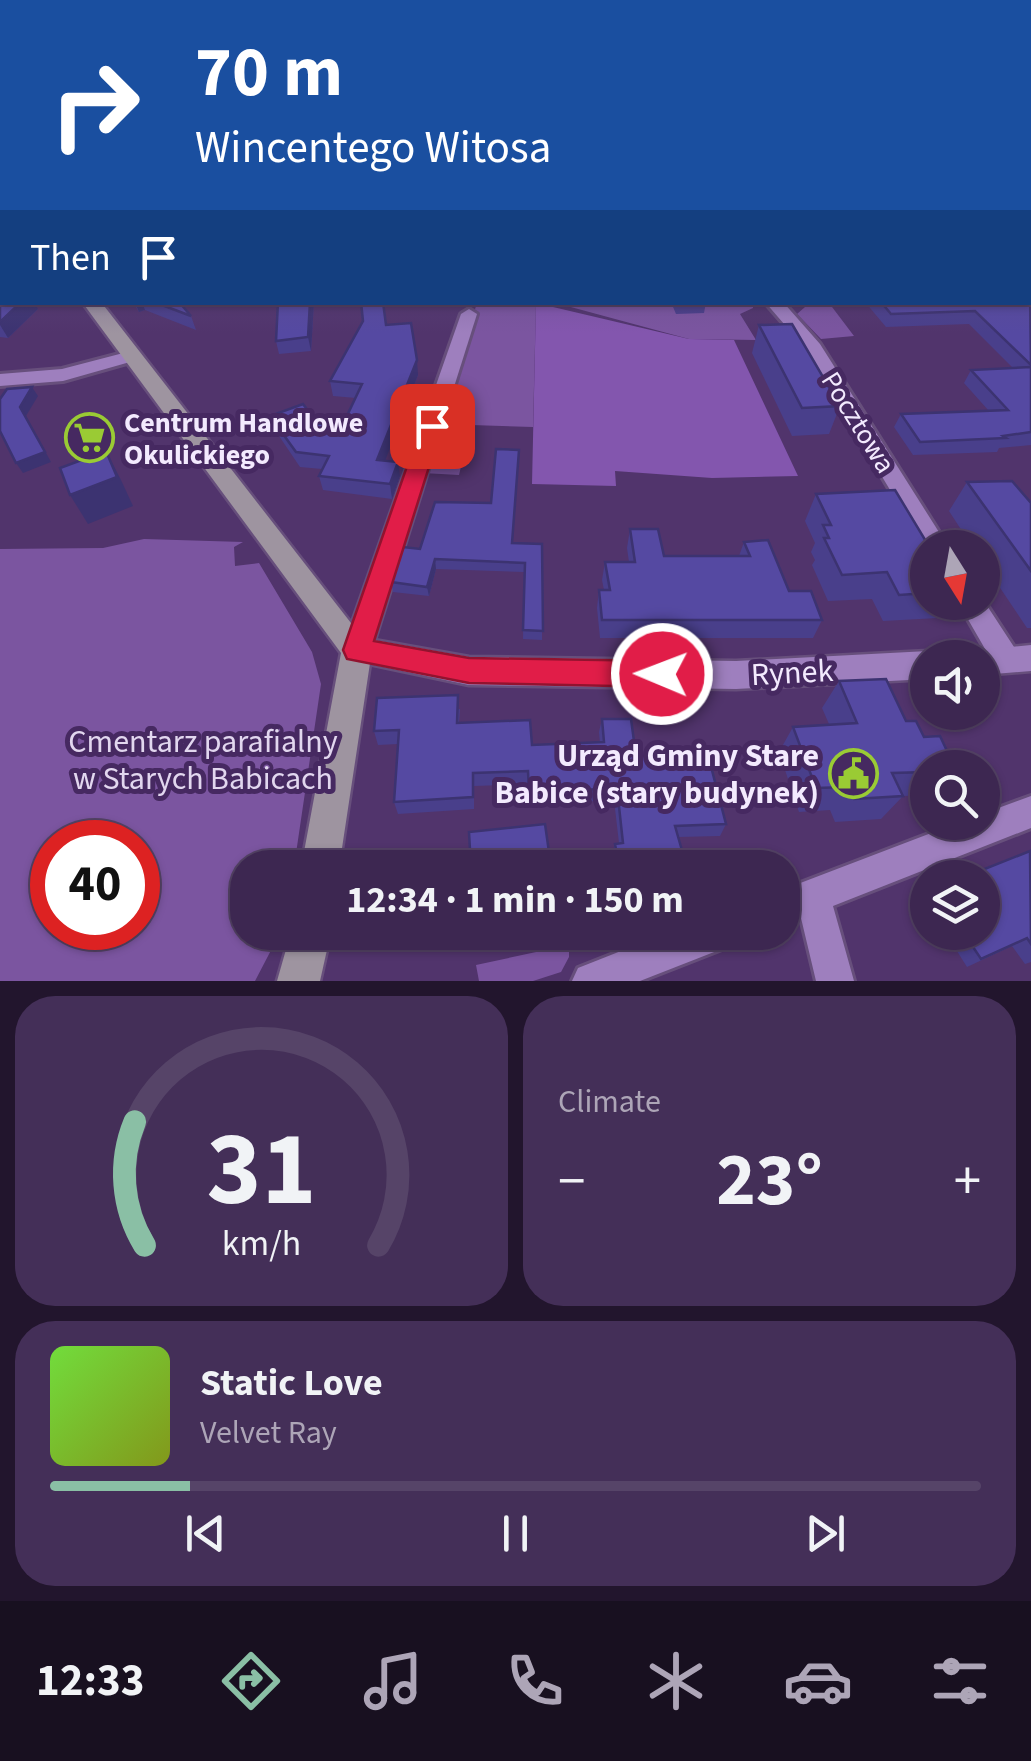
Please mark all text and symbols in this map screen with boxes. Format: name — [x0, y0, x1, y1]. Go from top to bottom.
text: 70 m — [195, 23, 343, 123]
icon: right — [30, 40, 160, 170]
text: Wincentego Witosa — [195, 116, 551, 180]
icon: arrive — [131, 230, 186, 285]
text: Then — [30, 231, 111, 285]
street label: Pocztowa — [811, 364, 905, 481]
pin — [390, 384, 475, 469]
icon: arrive — [405, 399, 460, 454]
place label: Centrum Handlowe Okulickiego — [124, 403, 363, 475]
supermarket icon: Centrum Handlowe Okulickiego — [63, 412, 115, 464]
north arrow — [910, 530, 1000, 620]
map controls — [910, 530, 1000, 950]
position arrow — [610, 622, 714, 726]
button: sound — [910, 640, 1000, 730]
street label: Rynek — [750, 648, 835, 698]
park label: Cmentarz parafialny w Starych Babicach — [68, 719, 338, 802]
place label: Urząd Gminy Stare Babice (stary budynek) — [495, 733, 819, 816]
public building icon: Urząd Gminy Stare Babice (stary budynek) — [828, 747, 880, 799]
button: search — [910, 750, 1000, 840]
speed limit sign: 40 — [30, 820, 160, 950]
button: layers — [910, 860, 1000, 950]
text: 12:34 · 1 min · 150 m — [346, 873, 684, 927]
text: Climate — [558, 1079, 661, 1125]
text: 31 — [207, 1097, 316, 1245]
text: 23° — [716, 1127, 823, 1234]
text: − — [558, 1143, 585, 1221]
text: + — [954, 1143, 981, 1221]
text: km/h — [222, 1218, 301, 1269]
text: Static Love — [200, 1356, 383, 1410]
text: Velvet Ray — [200, 1410, 337, 1456]
icon: previous — [178, 1506, 233, 1561]
icon: pause — [488, 1506, 543, 1561]
icon: next — [798, 1506, 853, 1561]
icon: directions — [216, 1646, 286, 1716]
icon: music — [358, 1646, 428, 1716]
icon: phone — [500, 1646, 570, 1716]
icon: climate — [641, 1646, 711, 1716]
icon: car — [783, 1646, 853, 1716]
icon: filters — [925, 1646, 995, 1716]
text: 12:33 — [36, 1649, 144, 1713]

